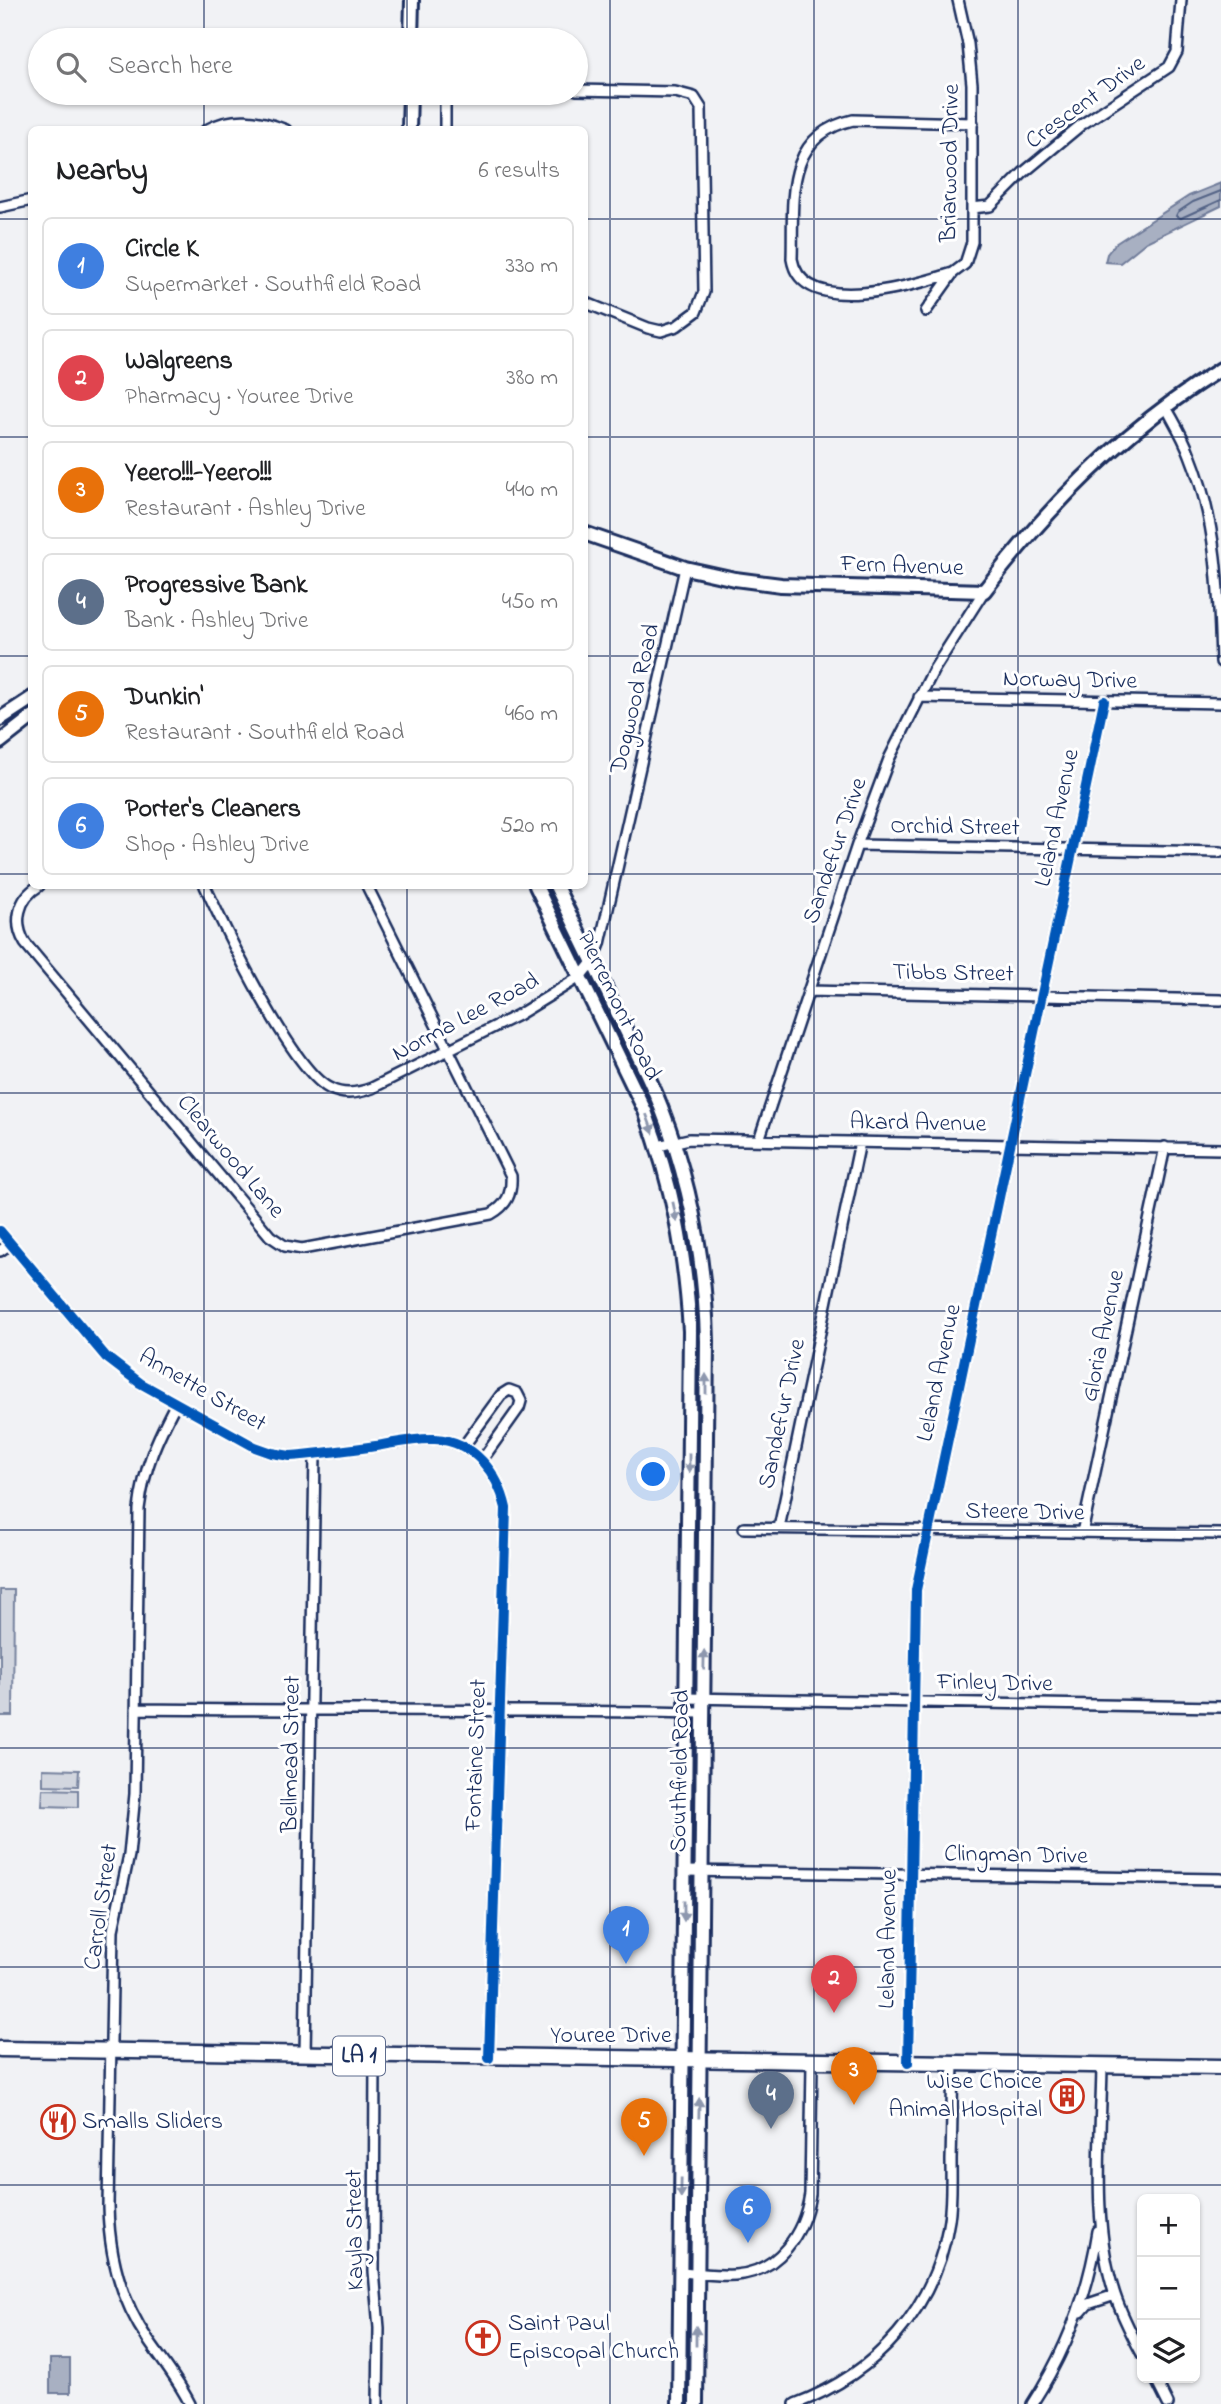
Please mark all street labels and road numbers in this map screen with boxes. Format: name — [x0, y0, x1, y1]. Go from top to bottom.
street label: Crescent Drive — [1019, 47, 1154, 159]
street label: Briarwood Drive — [932, 83, 970, 243]
street label: Fern Avenue — [839, 547, 964, 587]
street label: Dogwood Road — [602, 620, 670, 778]
street label: Norway Drive — [1003, 662, 1138, 701]
street label: Leland Avenue — [1026, 746, 1090, 890]
street label: Sandefur Drive — [795, 773, 877, 929]
street label: Orchid Street — [890, 809, 1020, 847]
street label: Pierremont Road — [567, 925, 670, 1087]
street label: Tibbs Street — [892, 955, 1014, 993]
street label: Norma Lee Road — [386, 964, 546, 1072]
street label: Clearwood Lane — [168, 1087, 293, 1227]
street label: Akard Avenue — [849, 1105, 987, 1143]
street label: Gloria Avenue — [1073, 1267, 1135, 1405]
street label: Leland Avenue — [908, 1301, 972, 1445]
street label: Sandefur Drive — [750, 1335, 816, 1492]
street label: Annette Street — [132, 1340, 272, 1442]
street label: Steere Drive — [965, 1494, 1085, 1532]
street label: Finley Drive — [936, 1665, 1054, 1704]
street label: Bellmead Street — [273, 1675, 311, 1834]
street label: Fontaine Street — [457, 1678, 497, 1833]
street label: Southfield Road — [662, 1689, 700, 1853]
street label: Clingman Drive — [944, 1837, 1088, 1875]
street label: Carroll Street — [76, 1842, 128, 1972]
street label: Leland Avenue — [870, 1869, 908, 2009]
street label: Youree Drive — [550, 2019, 672, 2054]
road number: LA 1 — [333, 2036, 385, 2076]
street label: Kayla Street — [337, 2169, 376, 2291]

